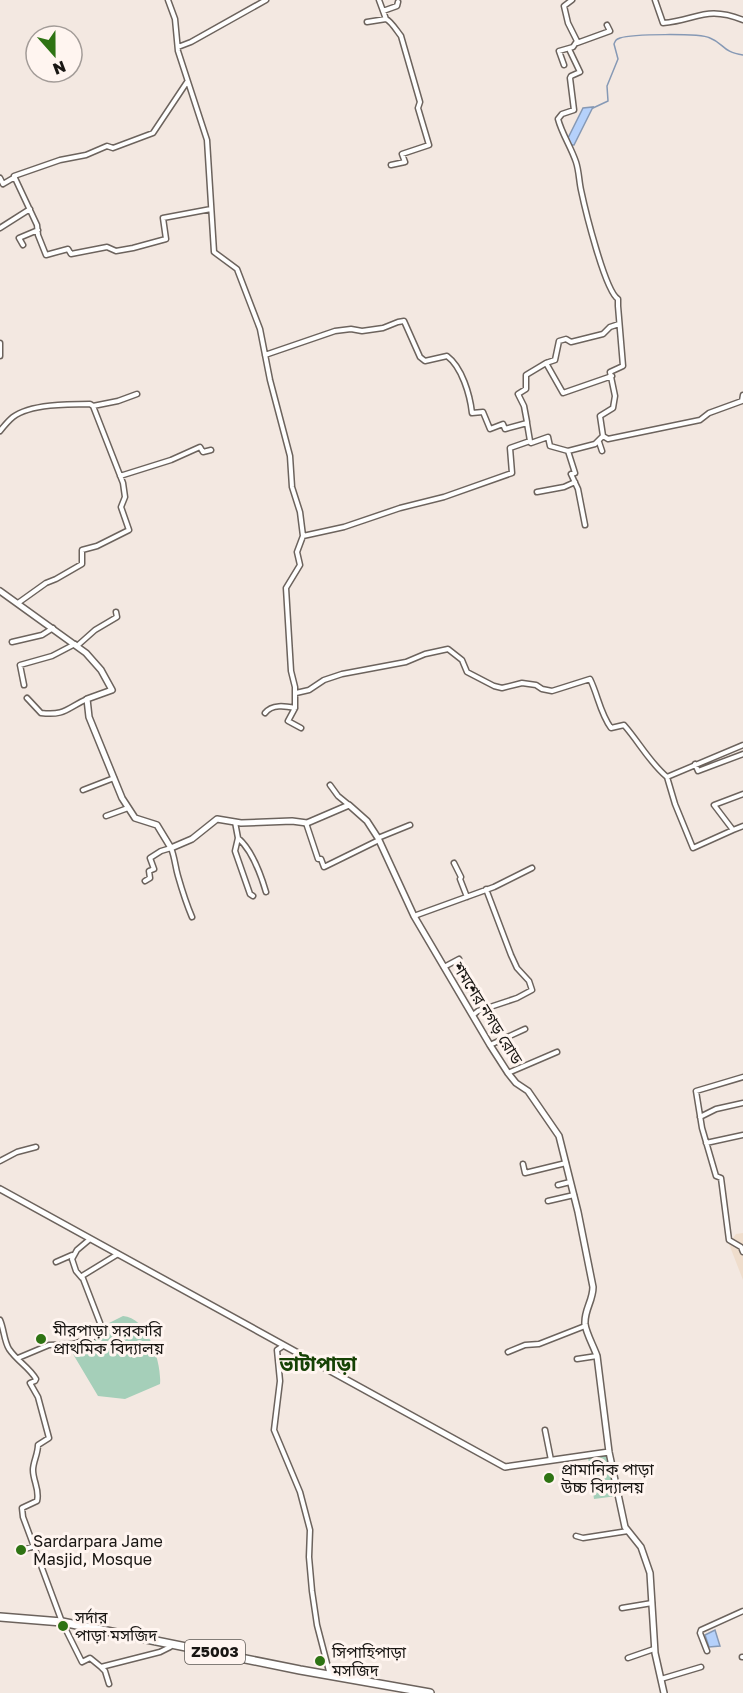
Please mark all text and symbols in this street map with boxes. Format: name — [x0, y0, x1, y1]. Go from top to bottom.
north arrow — [24, 24, 84, 84]
text: N — [50, 56, 69, 80]
street label: শমশের নগড় রোড — [448, 957, 528, 1068]
place label: মীরপাড়া সরকারি প্রাথমিক বিদ্যালয় — [52, 1320, 165, 1358]
marker: মীরপাড়া সরকারি প্রাথমিক বিদ্যালয় — [34, 1332, 48, 1346]
district label: ভাটাপাড়া — [278, 1351, 357, 1376]
place label: প্রামানিক পাড়া উচ্চ বিদ্যালয় — [560, 1459, 654, 1497]
marker: প্রামানিক পাড়া উচ্চ বিদ্যালয় — [542, 1471, 556, 1485]
place label: Sardarpara Jame Masjid, Mosque — [33, 1531, 163, 1569]
marker: Sardarpara Jame Masjid, Mosque — [14, 1543, 28, 1557]
place label: সর্দার পাড়া মসজিদ — [74, 1607, 158, 1645]
marker: সর্দার পাড়া মসজিদ — [56, 1619, 70, 1633]
road number: Z5003 — [185, 1640, 245, 1664]
place label: সিপাহিপাড়া মসজিদ — [331, 1642, 407, 1680]
marker: সিপাহিপাড়া মসজিদ — [313, 1654, 327, 1668]

